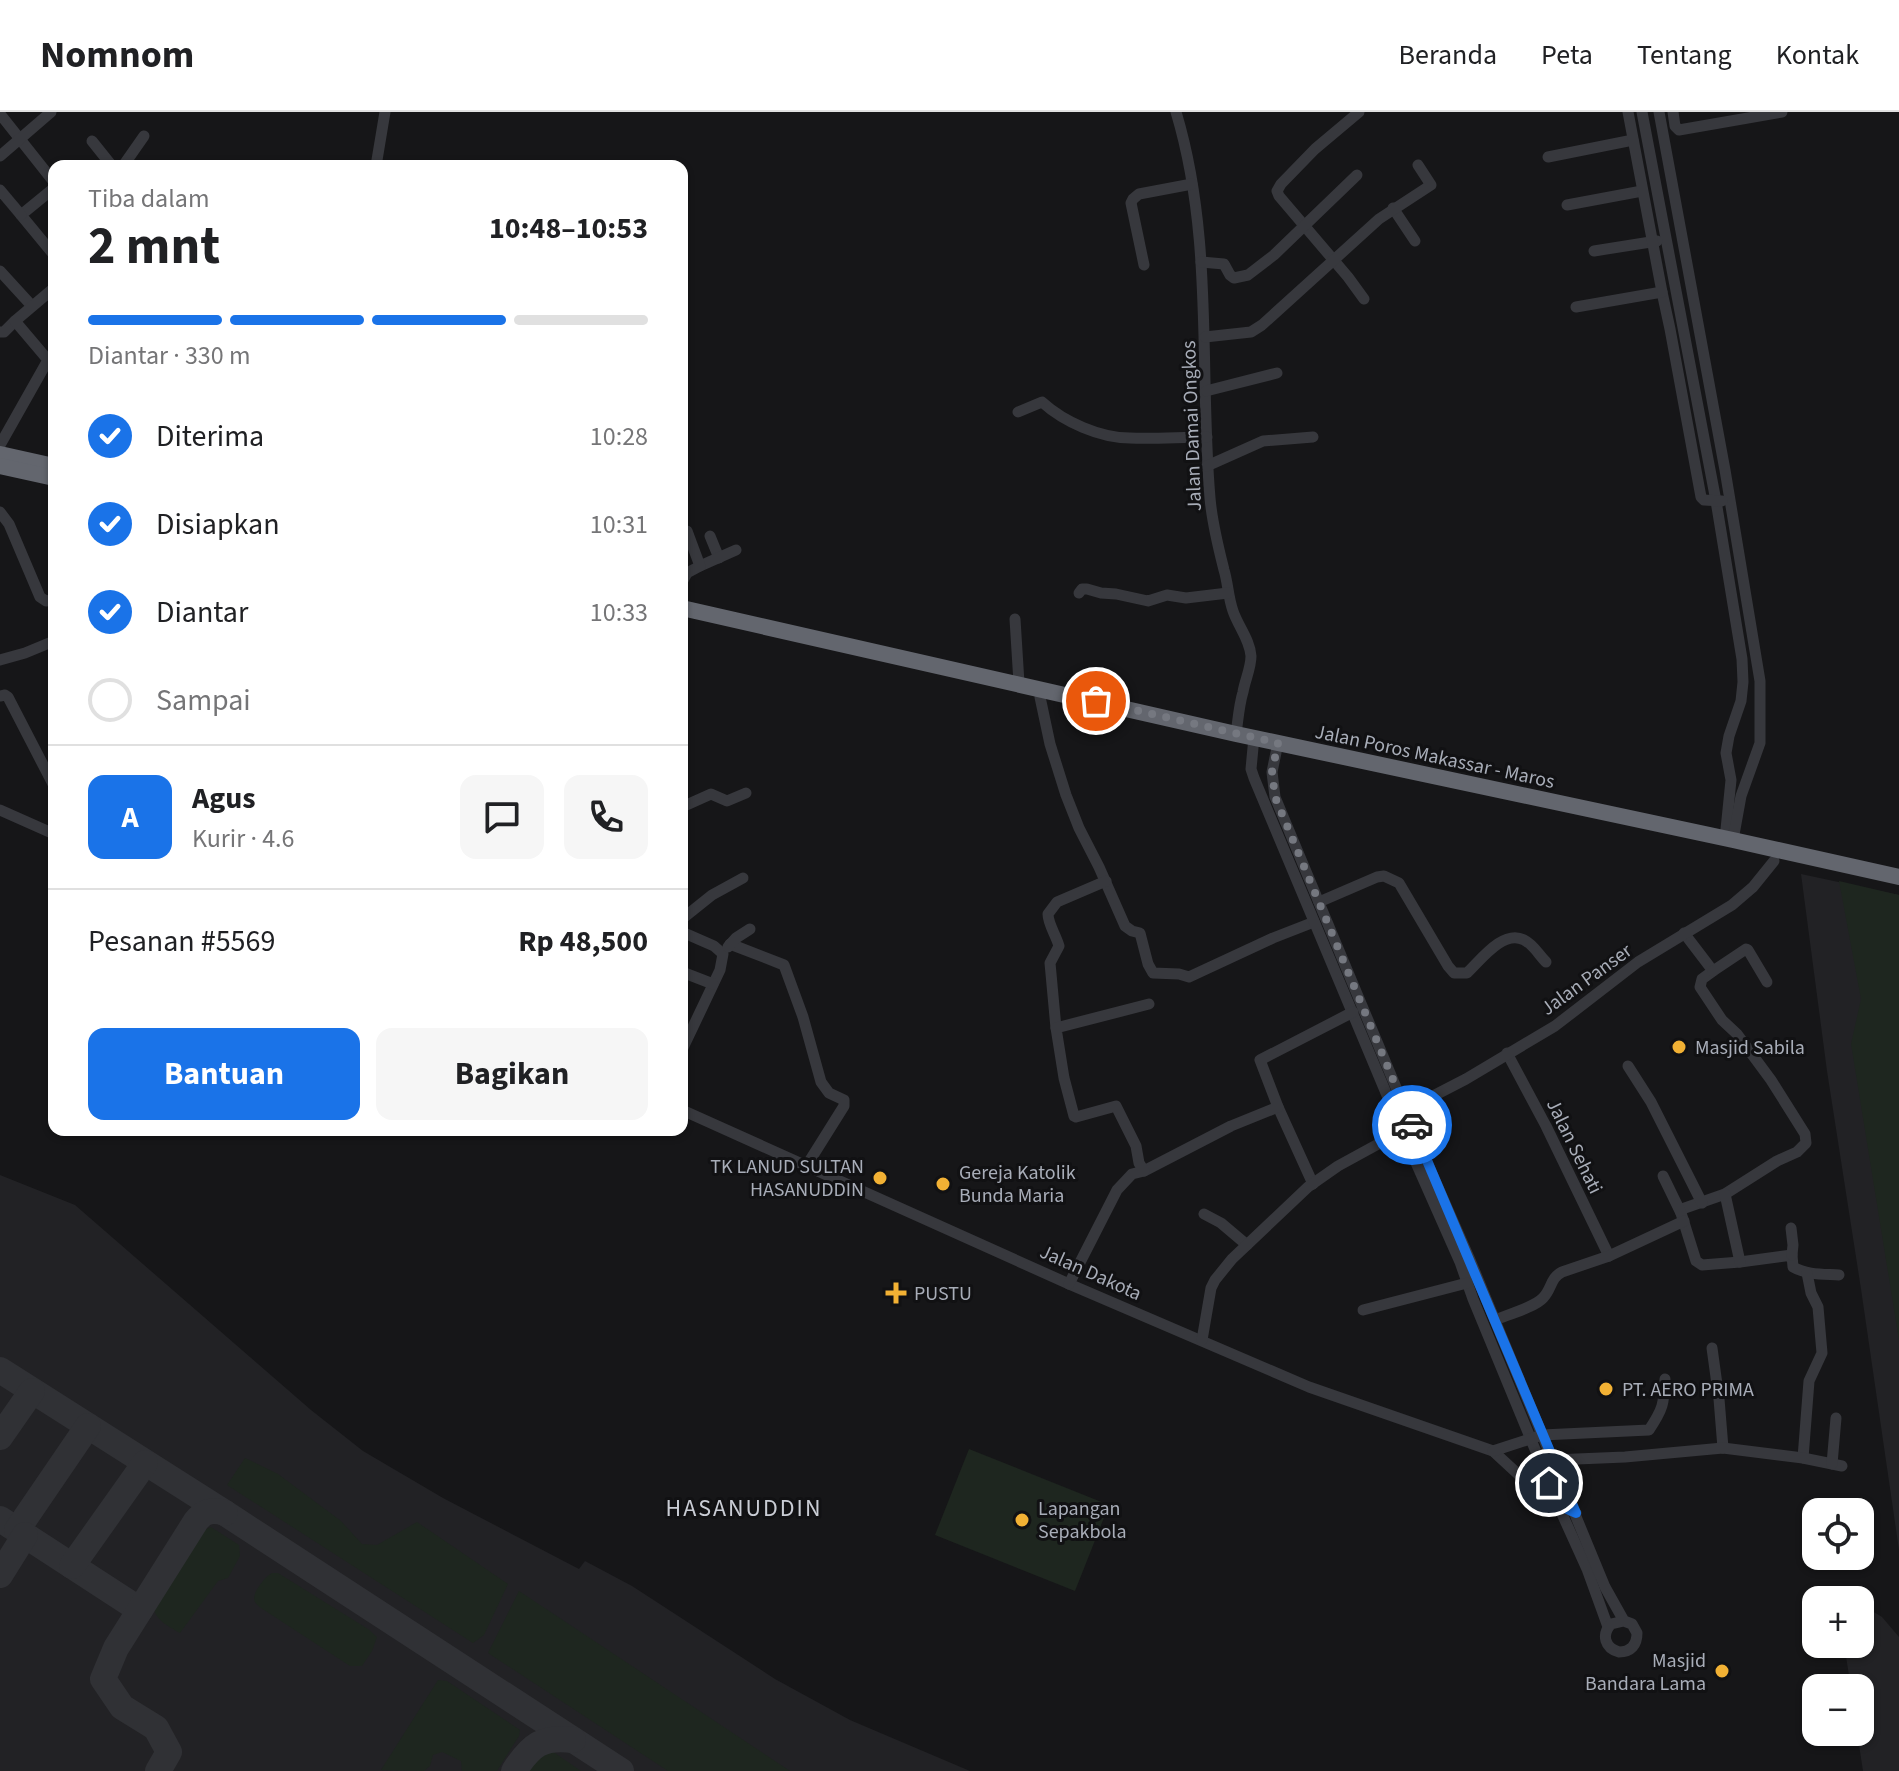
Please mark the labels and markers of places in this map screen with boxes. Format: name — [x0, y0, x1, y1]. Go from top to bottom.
pin — [1062, 667, 1130, 735]
place label: Masjid Sabila — [1695, 1034, 1805, 1062]
marker: Masjid Sabila — [1670, 1038, 1688, 1056]
place label: TK LANUD SULTAN HASANUDDIN — [710, 1153, 864, 1204]
place label: Gereja Katolik Bunda Maria — [959, 1159, 1076, 1210]
marker: TK LANUD SULTAN HASANUDDIN — [871, 1169, 889, 1187]
marker: Gereja Katolik Bunda Maria — [934, 1175, 952, 1193]
place label: PUSTU — [914, 1280, 972, 1308]
marker: PUSTU — [885, 1282, 907, 1304]
place label: PT. AERO PRIMA — [1622, 1376, 1754, 1404]
marker: PT. AERO PRIMA — [1597, 1380, 1615, 1398]
pin — [1515, 1449, 1583, 1517]
place label: Lapangan Sepakbola — [1038, 1495, 1126, 1546]
marker: Lapangan Sepakbola — [1013, 1511, 1031, 1529]
place label: Masjid Bandara Lama — [1585, 1647, 1706, 1698]
marker: Masjid Bandara Lama — [1713, 1662, 1731, 1680]

